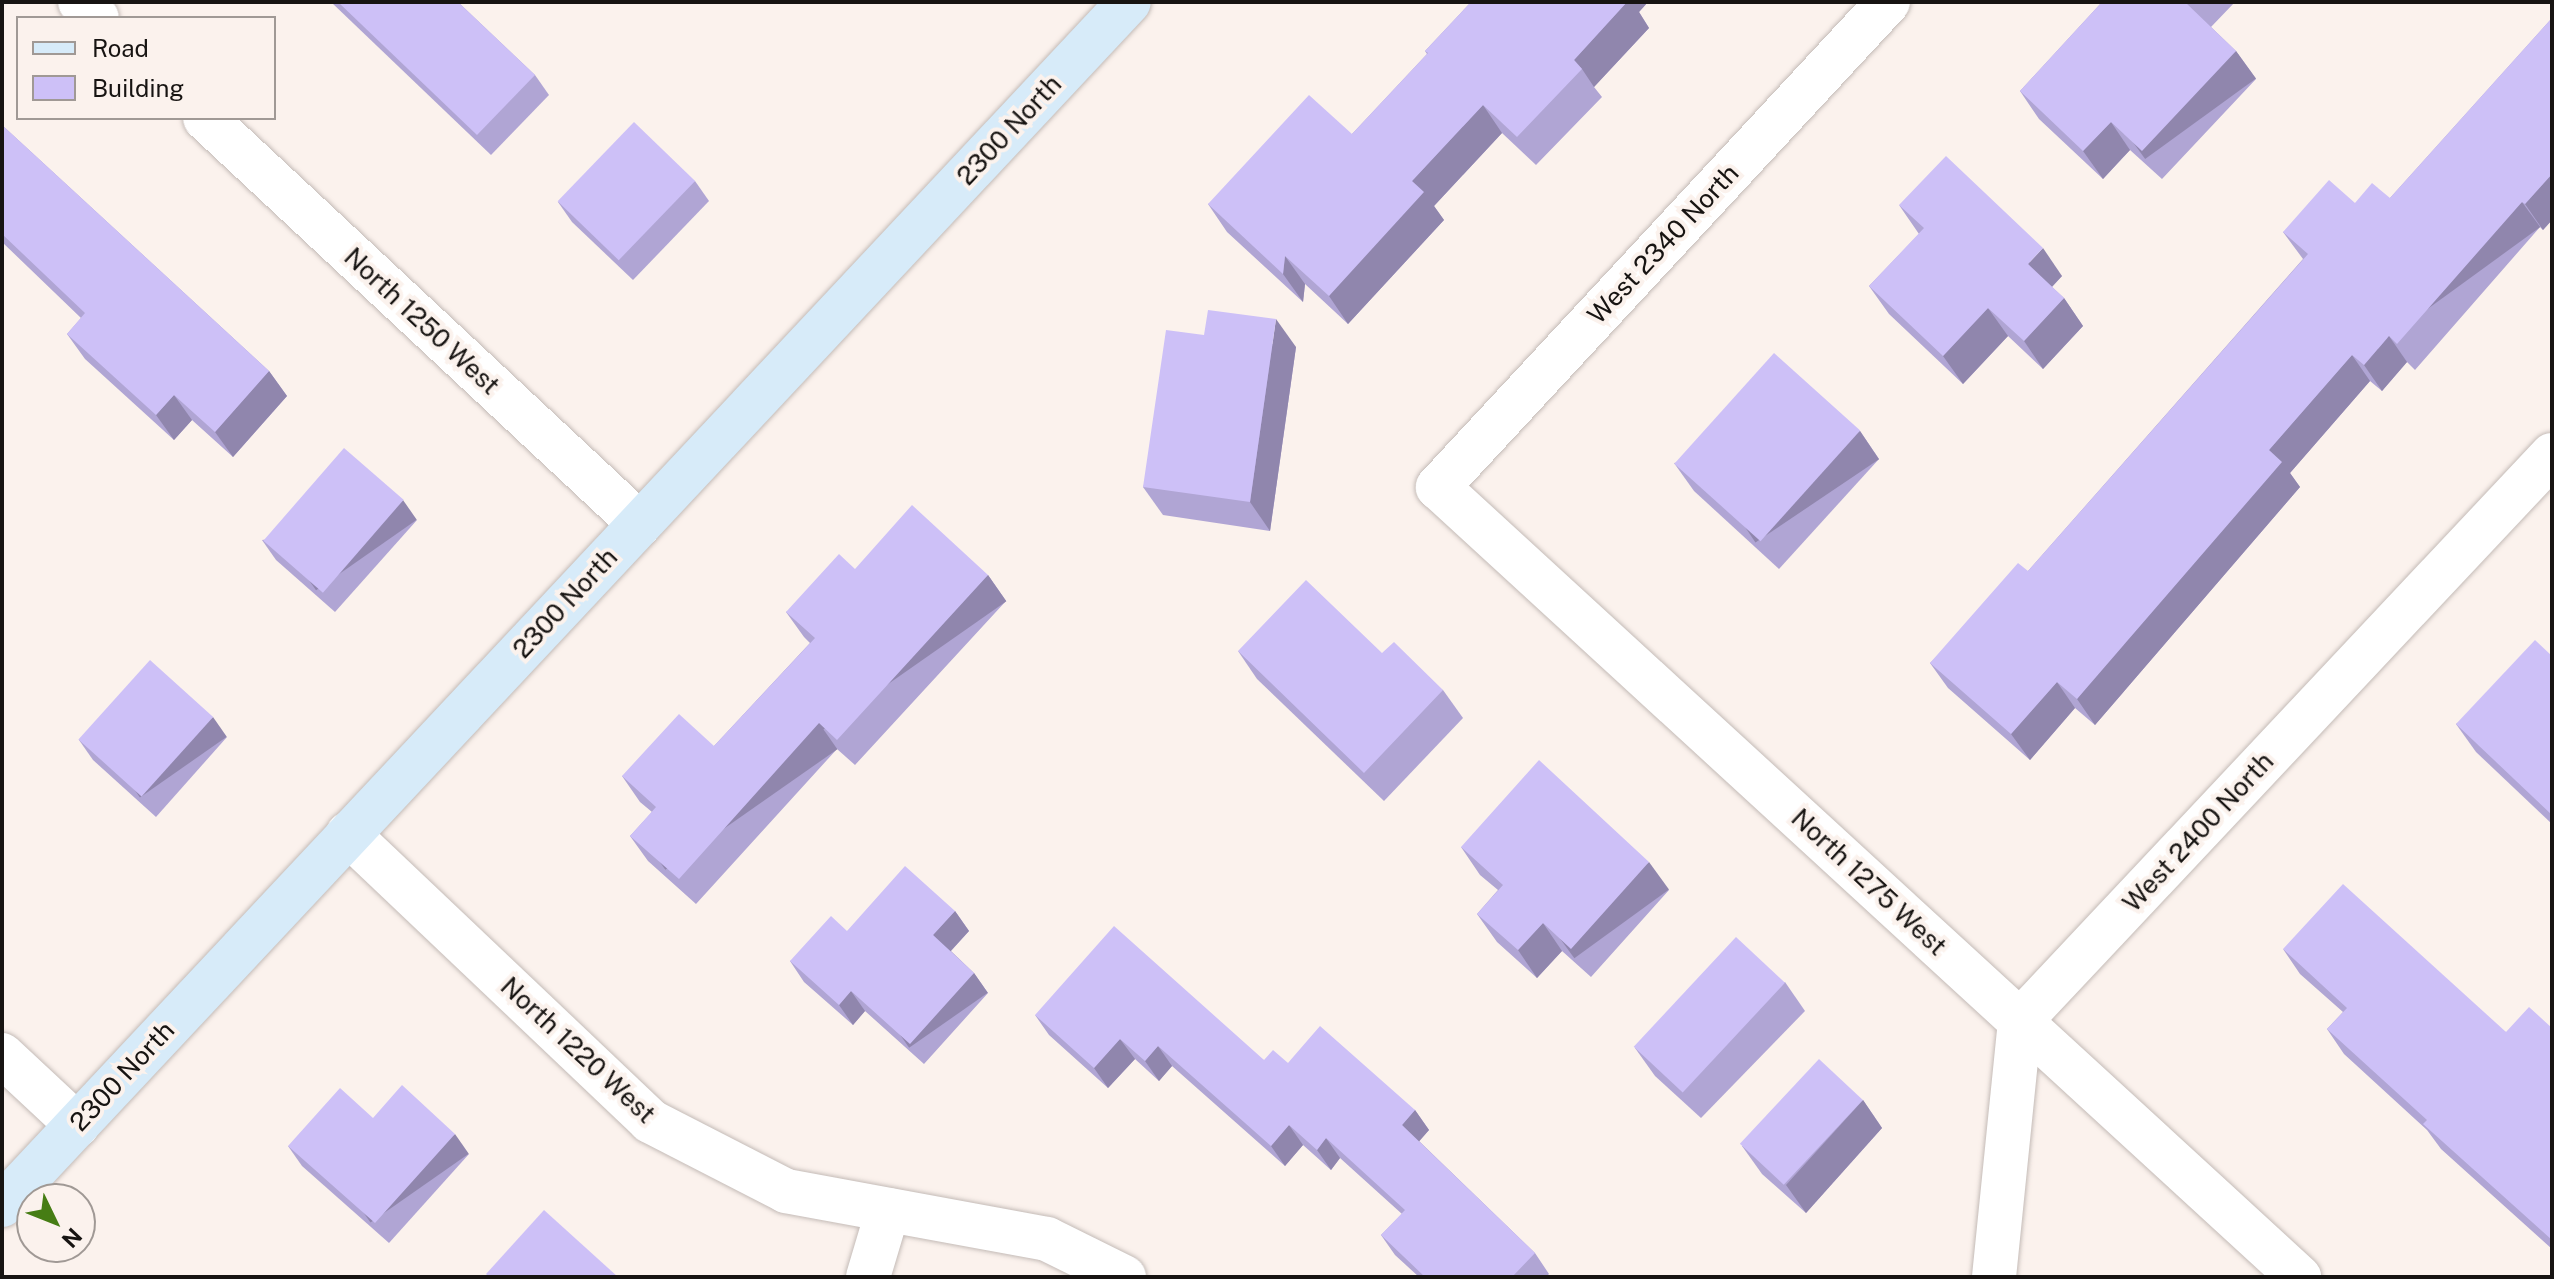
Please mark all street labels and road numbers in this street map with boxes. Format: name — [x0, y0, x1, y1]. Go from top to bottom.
street label: 2300 North — [950, 69, 1068, 191]
street label: West 2340 North — [1581, 158, 1745, 330]
street label: North 1250 West — [338, 241, 506, 401]
street label: 2300 North — [506, 542, 624, 664]
street label: West 2400 North — [2116, 746, 2280, 918]
street label: North 1275 West — [1785, 802, 1953, 962]
street label: North 1220 West — [494, 970, 662, 1130]
street label: 2300 North — [63, 1015, 181, 1137]

